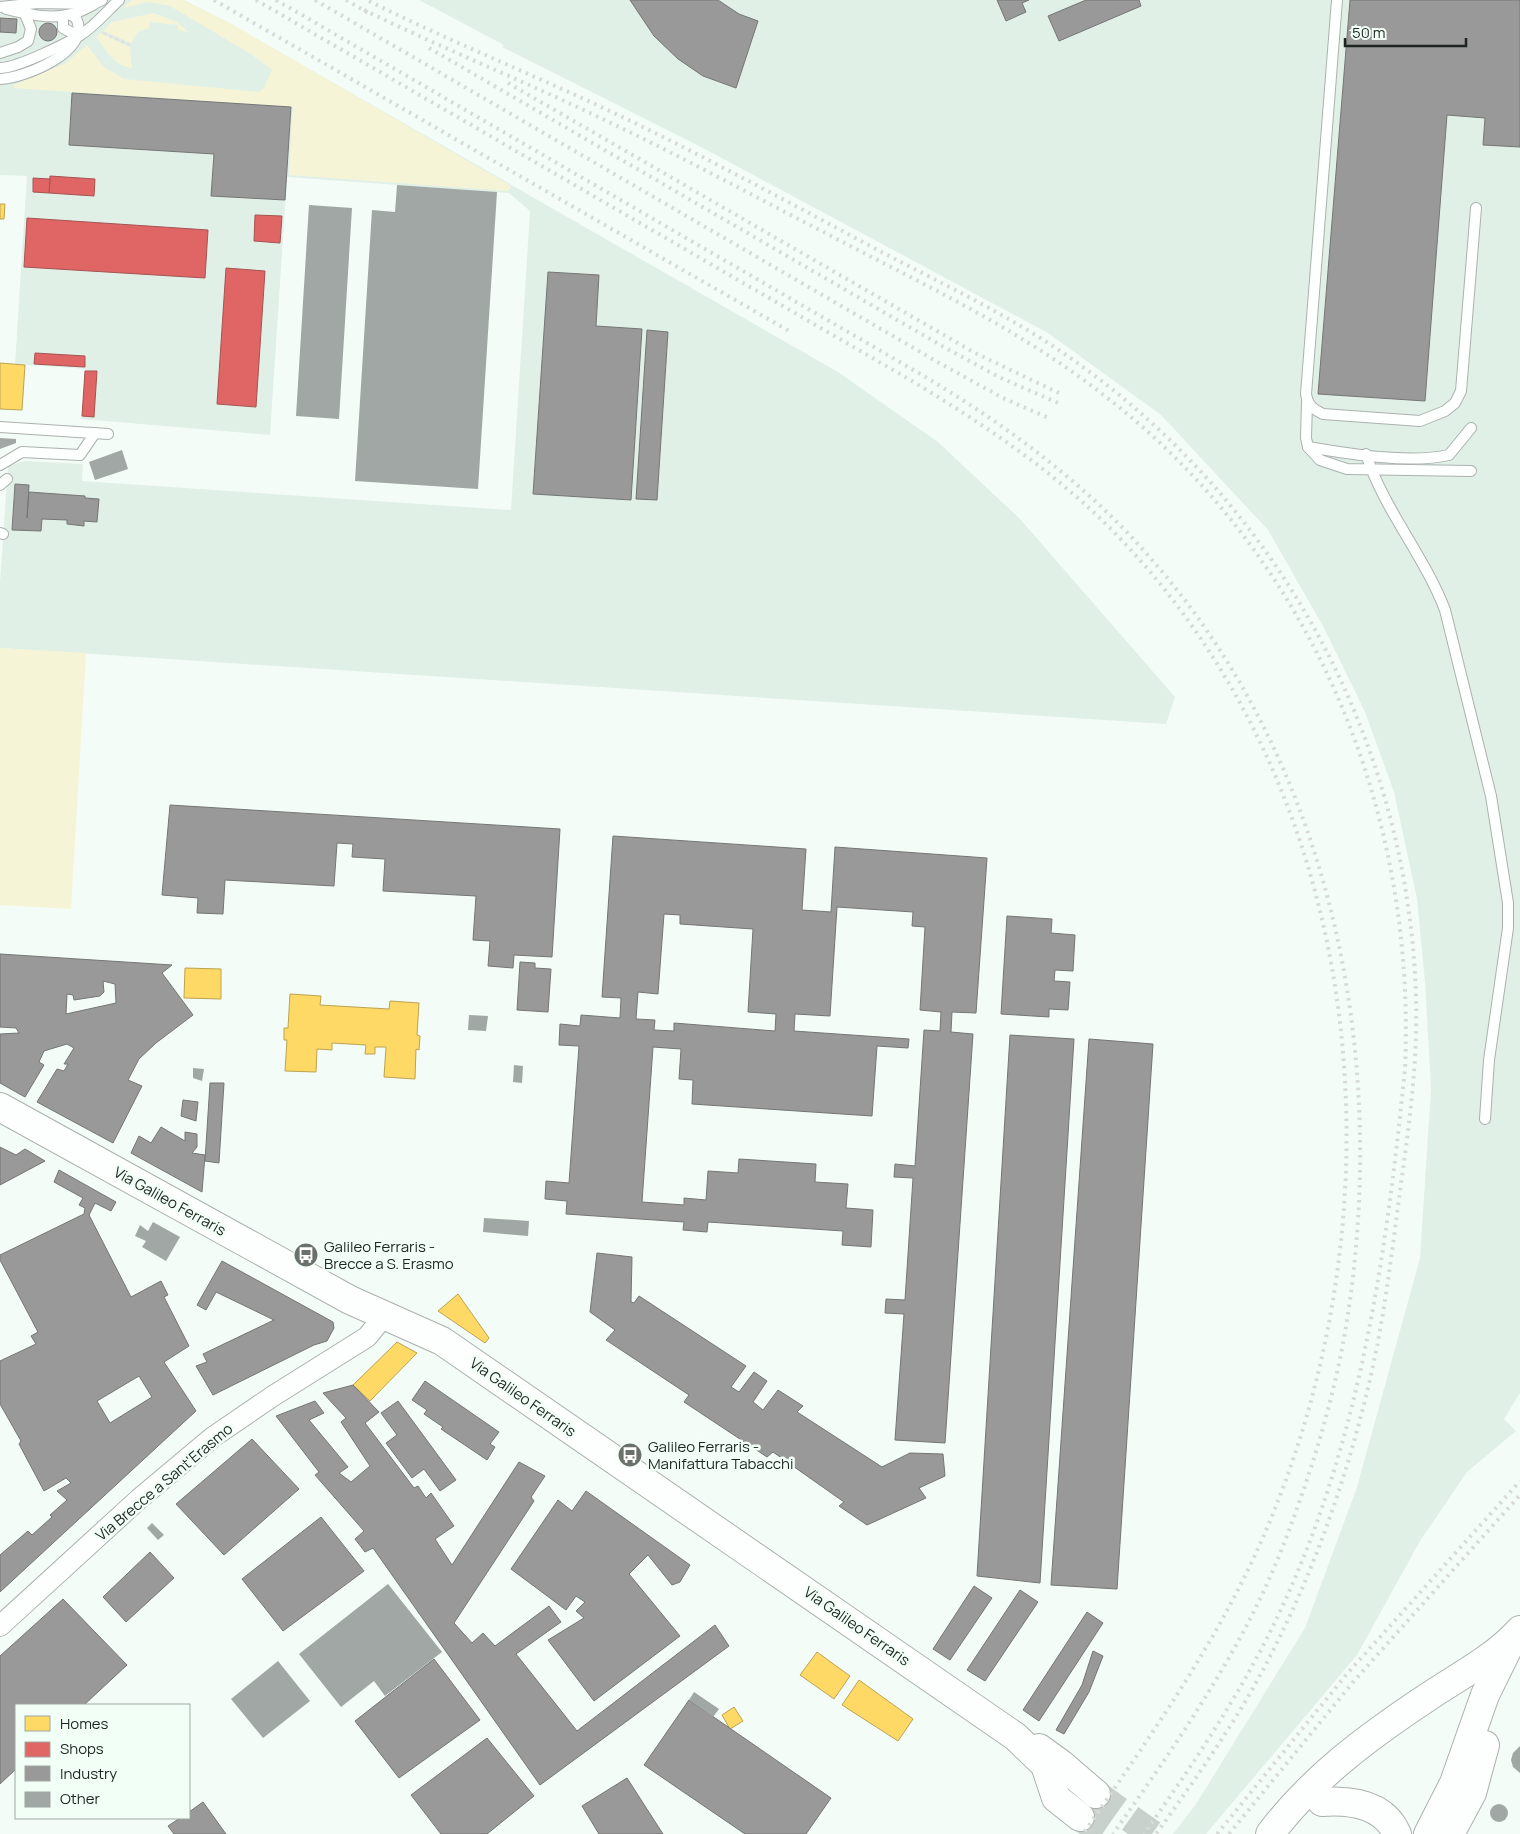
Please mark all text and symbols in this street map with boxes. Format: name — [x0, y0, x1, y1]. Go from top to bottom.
scale bar — [1345, 15, 1466, 47]
text: 50 m — [1352, 22, 1386, 43]
street label: Via Galileo Ferraris — [110, 1161, 230, 1241]
place label: Galileo Ferraris - Brecce a S. Erasmo — [324, 1236, 454, 1274]
bus stop icon: Galileo Ferraris - Brecce a S. Erasmo — [293, 1242, 319, 1268]
street label: Via Galileo Ferraris — [466, 1352, 580, 1442]
street label: Via Brecce a Sant'Erasmo — [91, 1418, 237, 1546]
place label: Galileo Ferraris - Manifattura Tabacchi — [648, 1436, 793, 1474]
bus stop icon: Galileo Ferraris - Manifattura Tabacchi — [617, 1442, 643, 1468]
street label: Via Galileo Ferraris — [800, 1581, 914, 1671]
legend — [15, 1704, 190, 1819]
text: Homes — [60, 1713, 109, 1734]
text: Shops — [60, 1738, 104, 1759]
text: Industry — [60, 1763, 117, 1784]
text: Other — [60, 1788, 101, 1809]

